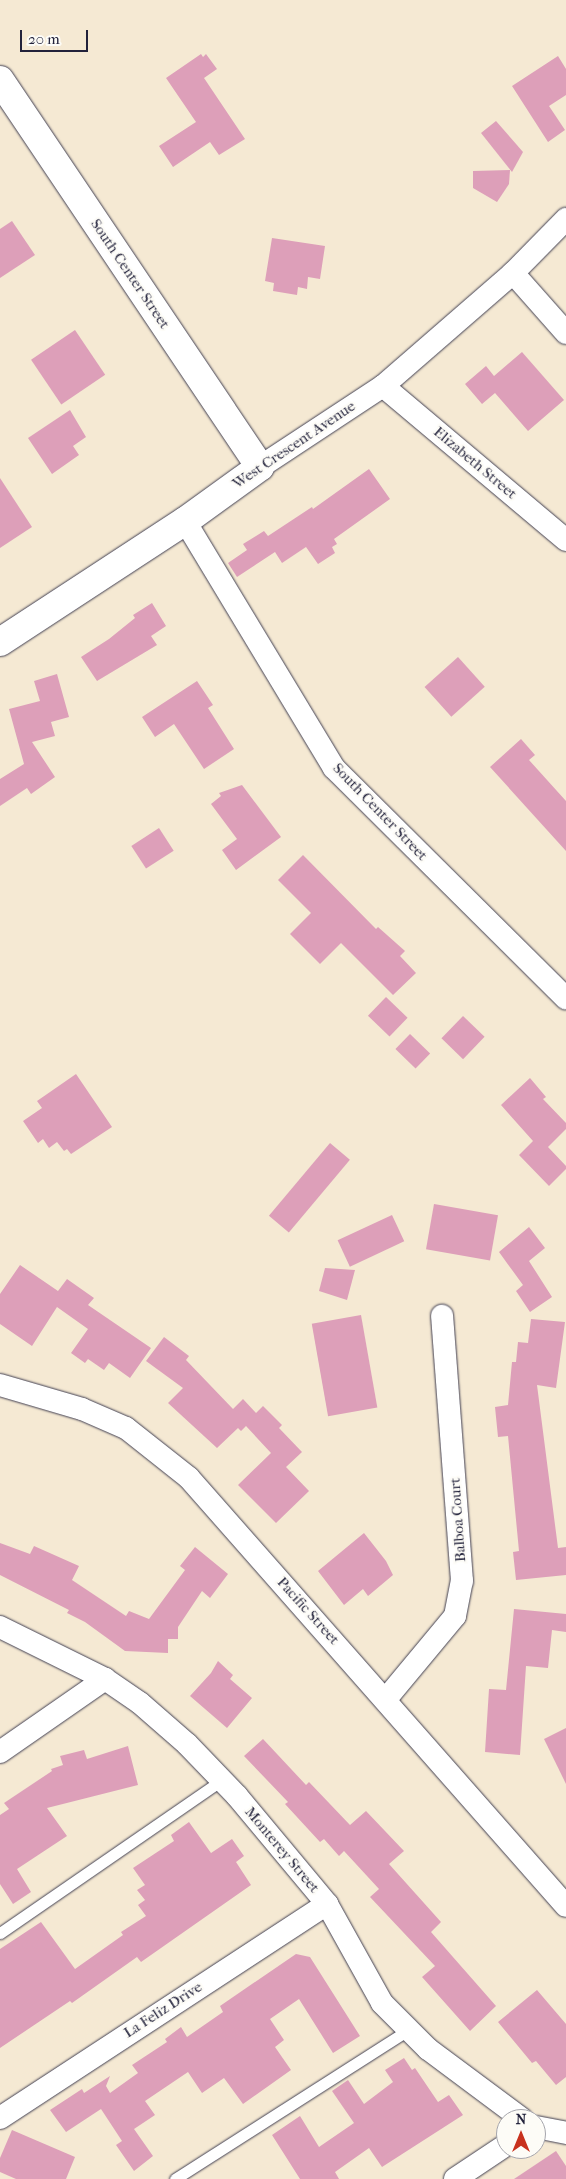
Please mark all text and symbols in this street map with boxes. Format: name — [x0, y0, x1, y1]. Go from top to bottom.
scale bar — [22, 20, 90, 52]
text: 20 m — [28, 30, 60, 48]
street label: South Center Street — [87, 216, 173, 332]
street label: West Crescent Avenue — [229, 397, 359, 493]
street label: Elizabeth Street — [430, 423, 520, 503]
street label: South Center Street — [329, 759, 431, 865]
street label: Balboa Court — [446, 1477, 470, 1563]
street label: Pacific Street — [273, 1574, 343, 1648]
street label: Monterey Street — [241, 1803, 323, 1897]
street label: La Feliz Drive — [121, 1978, 205, 2042]
north arrow — [496, 2109, 546, 2159]
text: N — [516, 2111, 526, 2128]

